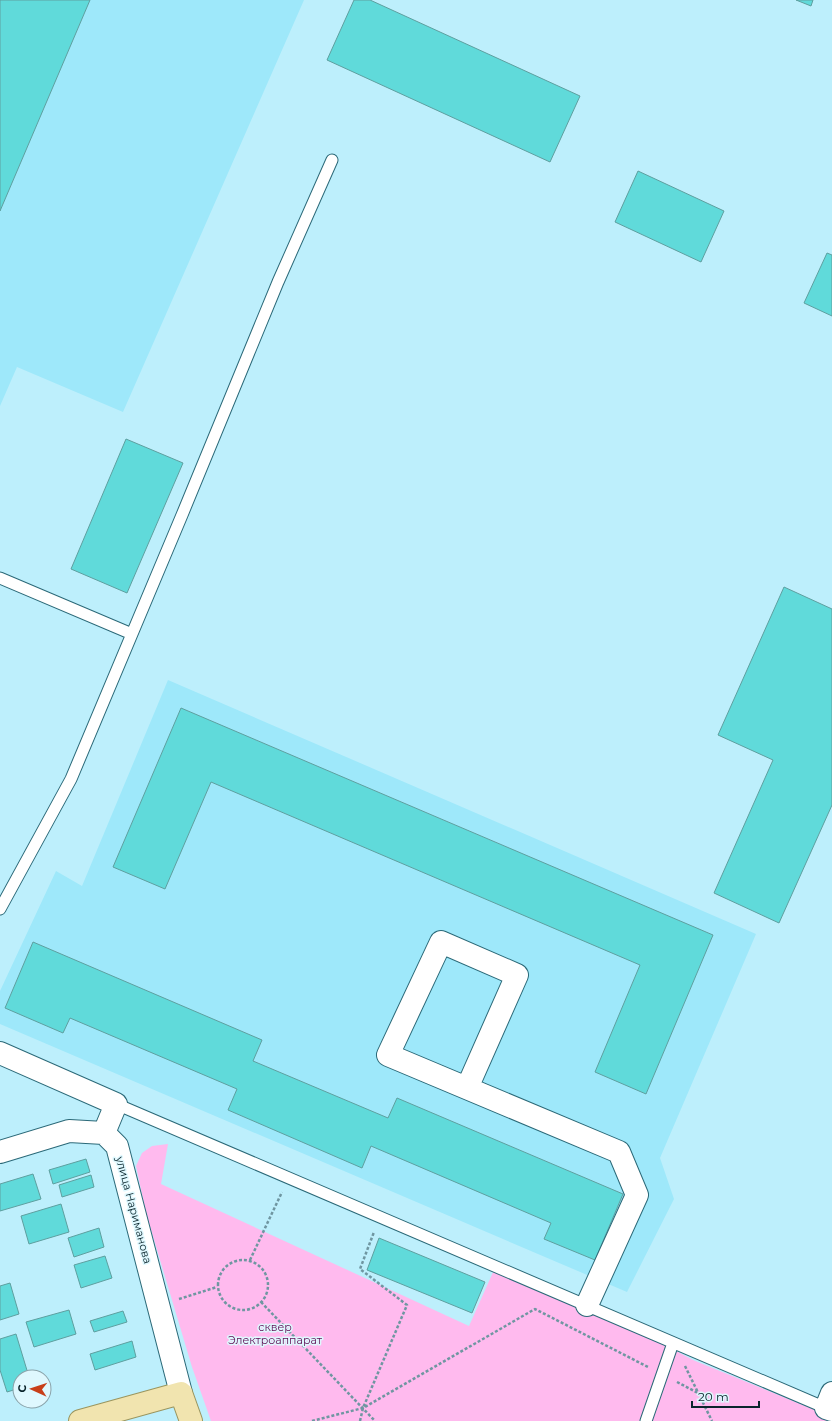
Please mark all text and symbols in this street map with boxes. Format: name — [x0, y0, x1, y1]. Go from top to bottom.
street label: улица Нариманова — [113, 1154, 155, 1265]
park label: cквер Электроаппарат — [228, 1320, 323, 1347]
north arrow — [12, 1369, 52, 1409]
scale bar — [692, 1383, 759, 1409]
text: С — [15, 1384, 29, 1393]
text: 20 m — [698, 1389, 729, 1404]

